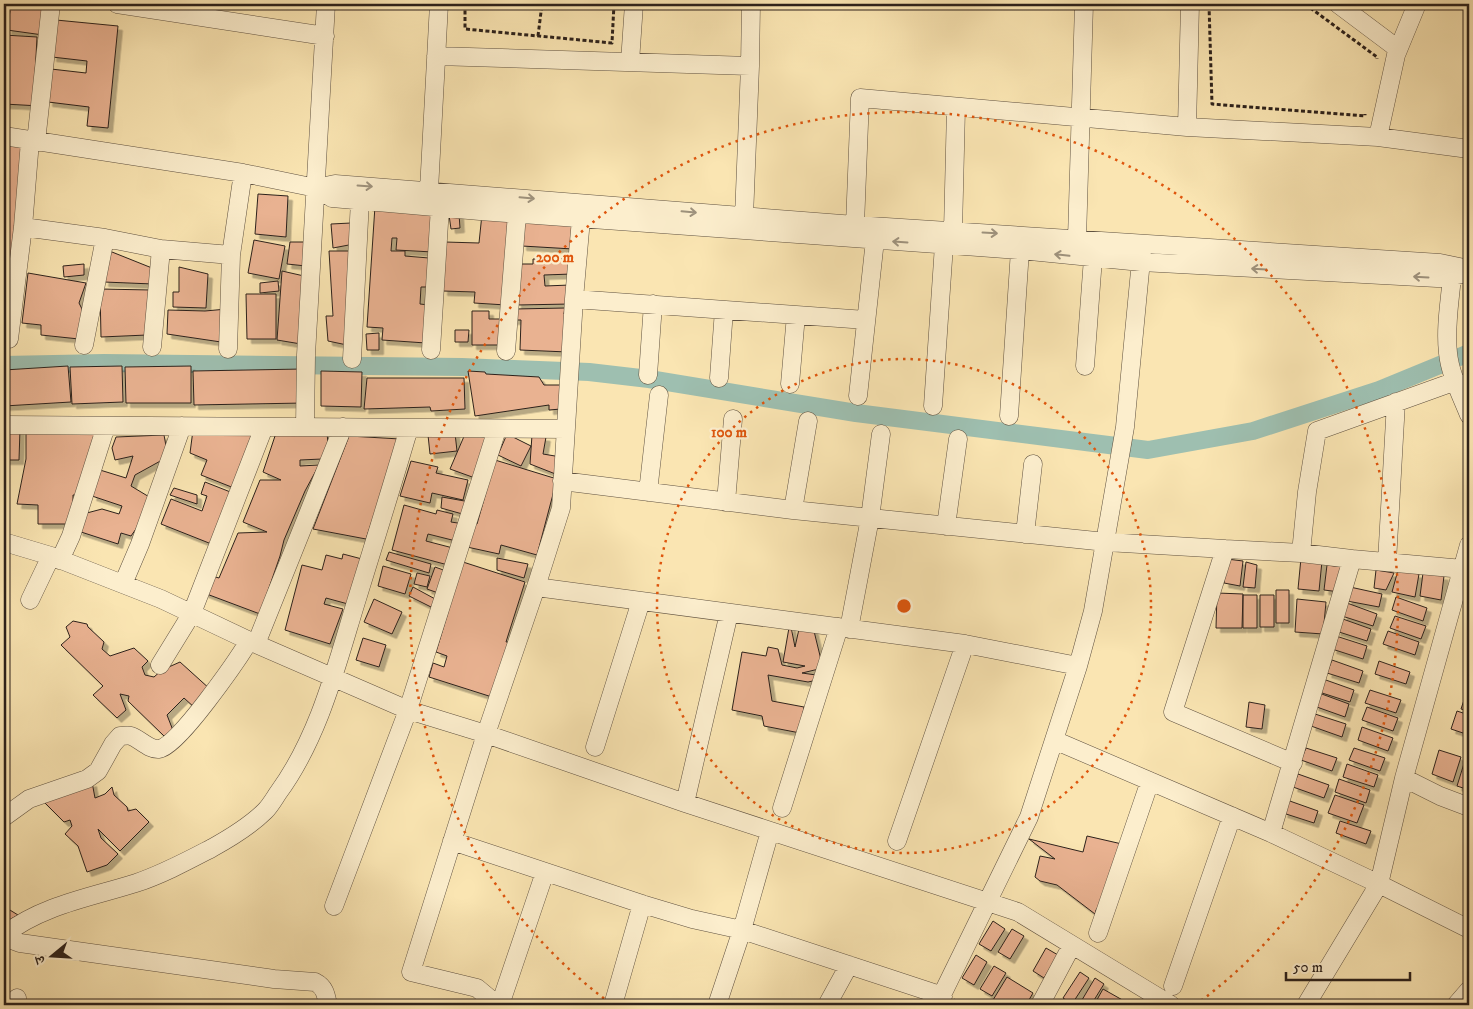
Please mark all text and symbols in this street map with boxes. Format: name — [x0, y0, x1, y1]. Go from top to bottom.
one-way arrow — [356, 181, 372, 190]
one-way arrow — [518, 193, 534, 202]
one-way arrow — [680, 207, 696, 216]
one-way arrow — [982, 229, 998, 238]
one-way arrow — [892, 237, 908, 246]
text: 200 m — [536, 248, 575, 267]
one-way arrow — [1054, 250, 1070, 260]
one-way arrow — [1251, 264, 1267, 273]
one-way arrow — [1413, 273, 1429, 282]
text: 100 m — [711, 423, 748, 442]
centre of rings — [895, 597, 913, 615]
north arrow — [28, 932, 78, 982]
scale bar — [1286, 949, 1409, 981]
text: उ — [31, 953, 51, 967]
text: 50 m — [1293, 958, 1323, 977]

